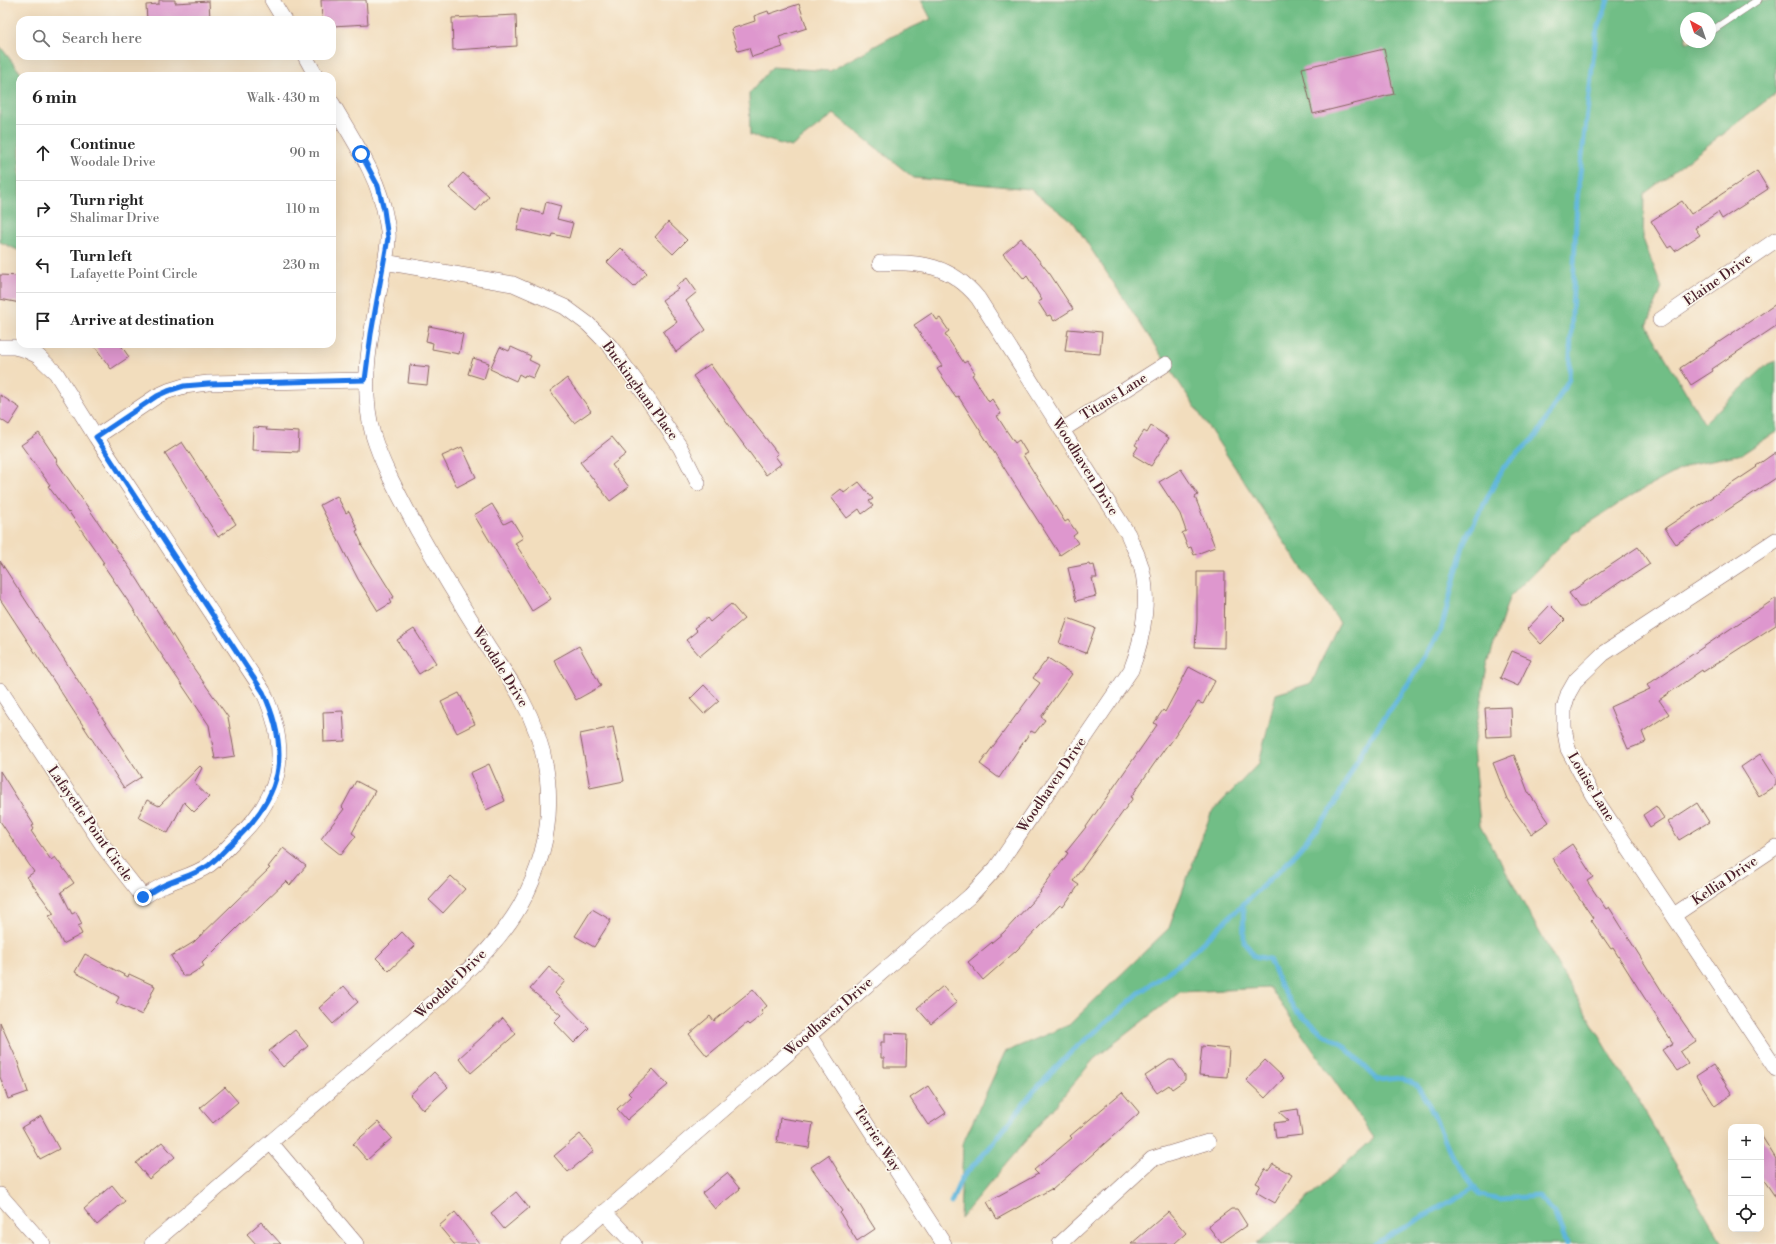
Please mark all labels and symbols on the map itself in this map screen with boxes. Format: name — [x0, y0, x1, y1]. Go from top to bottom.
north arrow — [1680, 12, 1716, 48]
route start — [352, 145, 370, 163]
street label: Elaine Drive — [1680, 250, 1756, 310]
street label: Buckingham Place — [597, 337, 682, 444]
street label: Titans Lane — [1077, 369, 1151, 425]
street label: Woodhaven Drive — [1047, 414, 1122, 519]
street label: Woodale Drive — [467, 622, 532, 711]
street label: Woodhaven Drive — [1013, 734, 1091, 837]
street label: Louise Lane — [1563, 749, 1619, 825]
street label: Lafayette Point Circle — [43, 763, 137, 885]
street label: Kellia Drive — [1689, 852, 1761, 910]
route end — [134, 888, 152, 906]
street label: Woodale Drive — [411, 945, 490, 1023]
street label: Woodhaven Drive — [780, 974, 877, 1061]
street label: Terrier Way — [849, 1103, 905, 1175]

